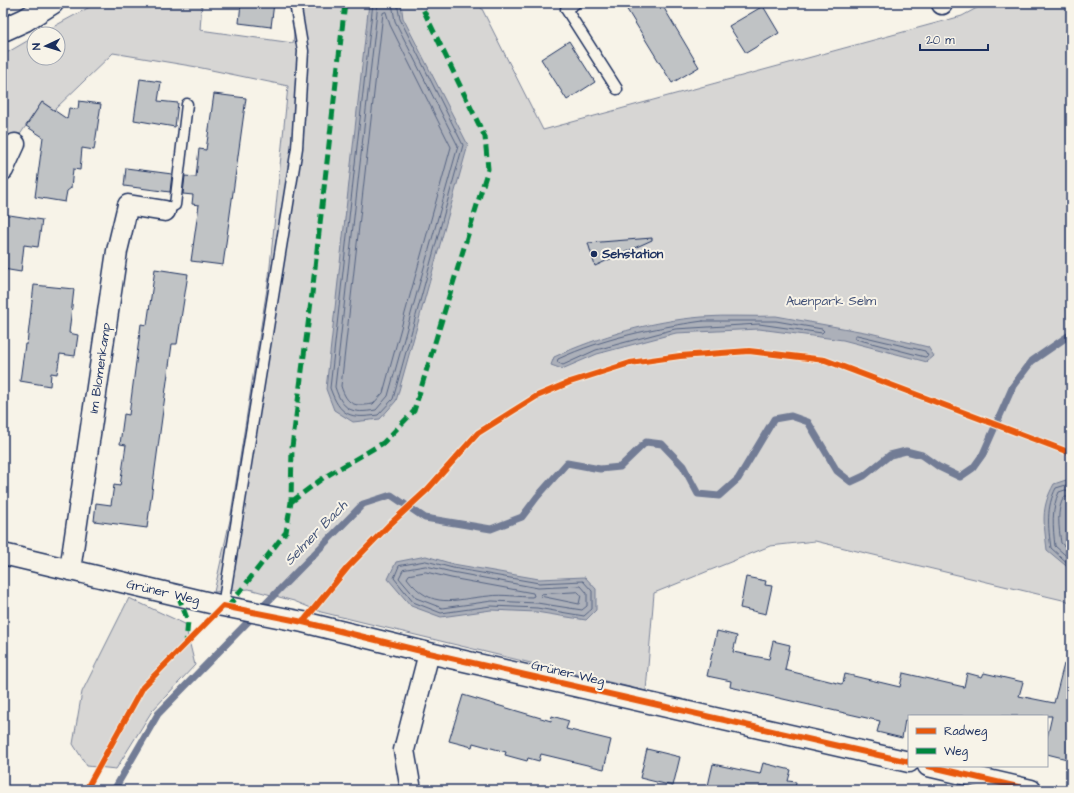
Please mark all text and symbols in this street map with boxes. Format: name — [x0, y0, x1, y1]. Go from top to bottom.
north arrow — [26, 26, 66, 66]
scale bar — [920, 26, 988, 52]
text: 20 m — [926, 32, 955, 49]
text: N — [29, 43, 44, 51]
place label: Sehstation — [601, 245, 664, 263]
marker: Sehstation — [589, 249, 599, 259]
park label: Auenpark Selm — [786, 292, 877, 310]
street label: Im Blomenkamp — [85, 321, 115, 415]
water label: Selmer Bach — [280, 495, 353, 570]
street label: Grüner Weg — [124, 575, 202, 610]
street label: Grüner Weg — [529, 656, 607, 691]
legend — [908, 715, 1048, 767]
text: Radweg — [944, 723, 987, 741]
text: Weg — [944, 743, 968, 761]

